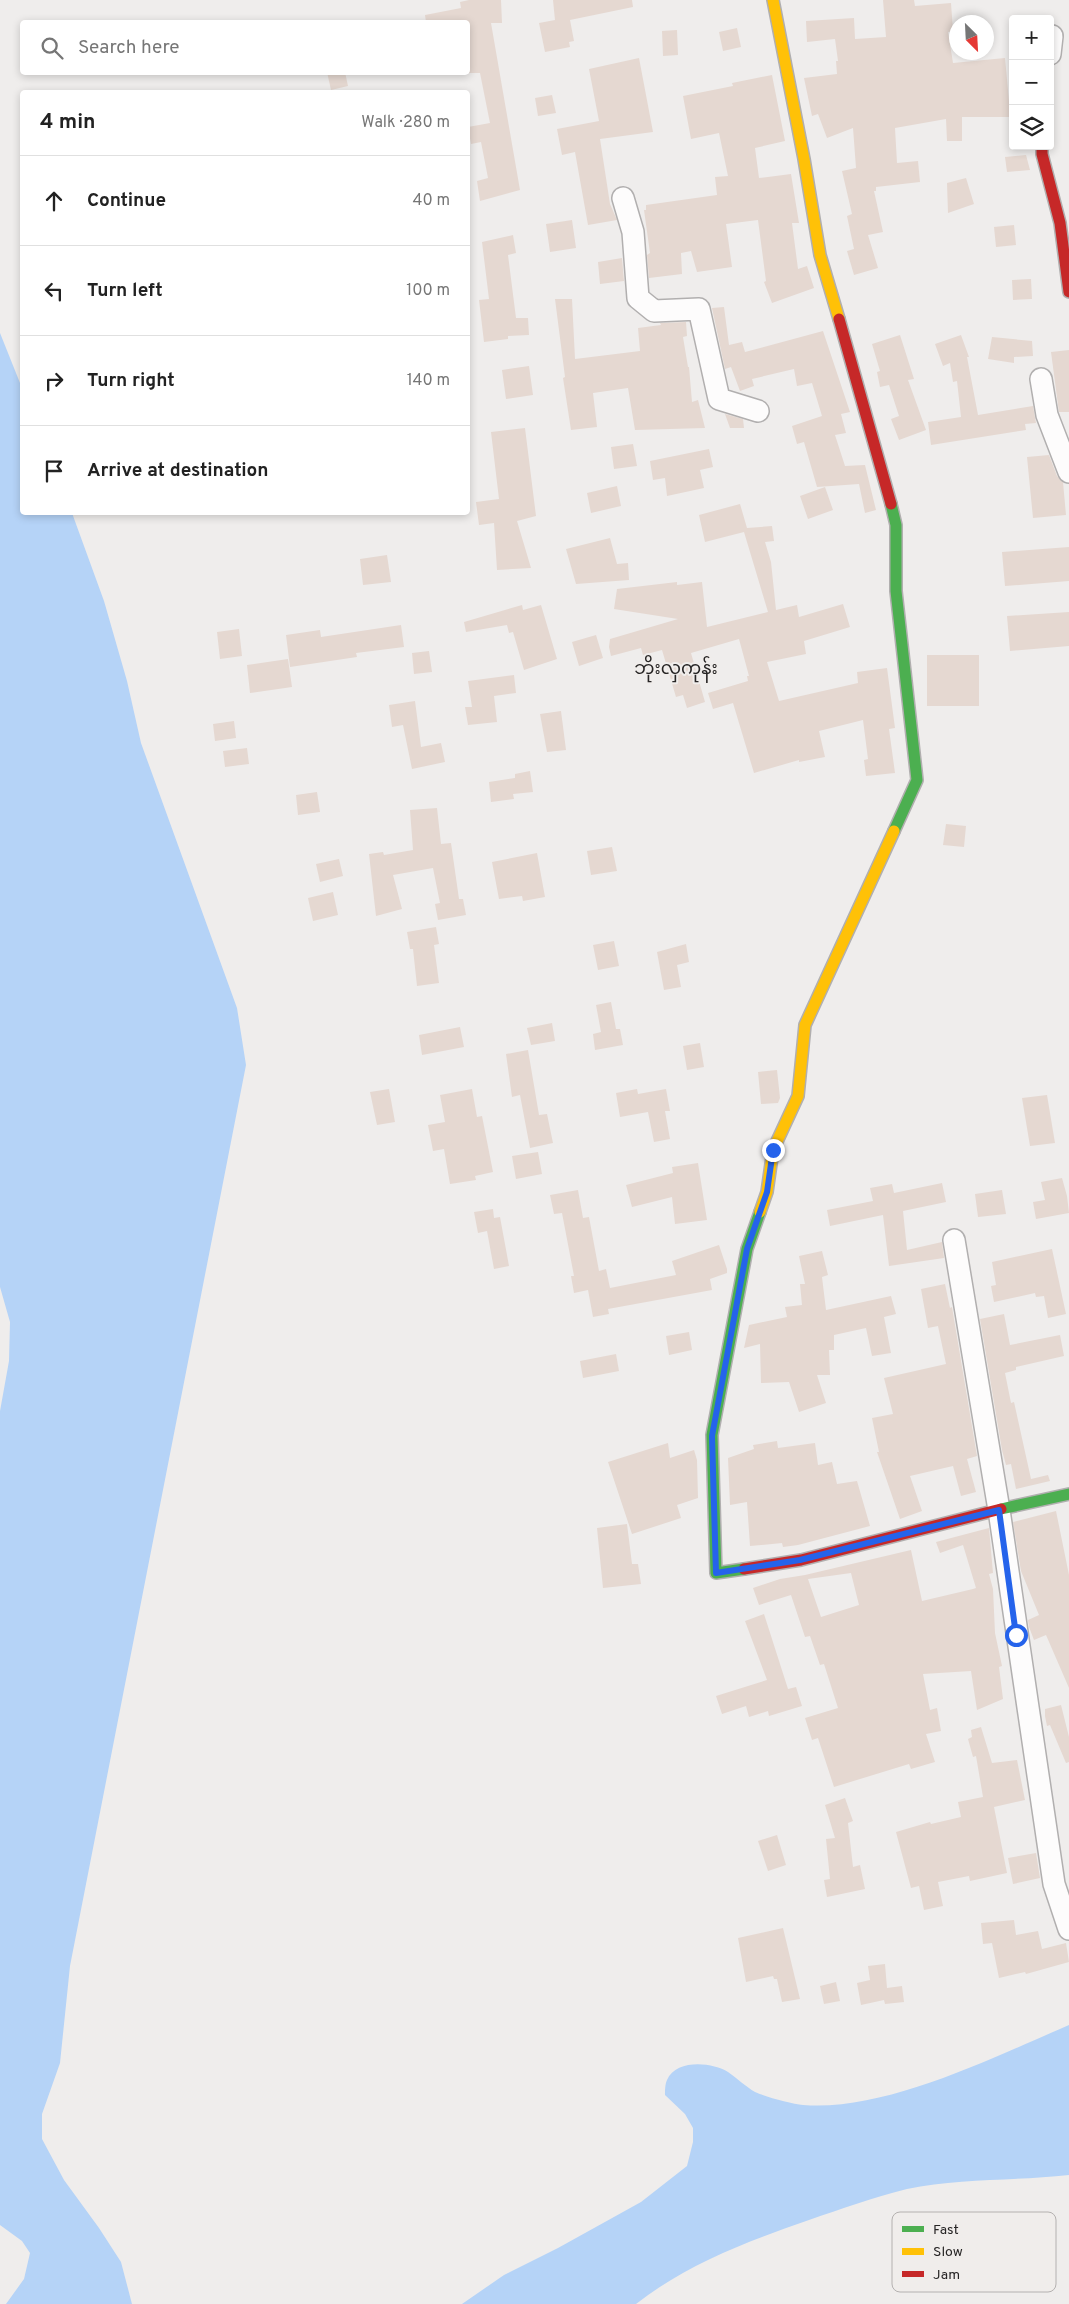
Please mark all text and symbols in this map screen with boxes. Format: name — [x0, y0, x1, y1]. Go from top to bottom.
north arrow — [949, 15, 994, 60]
map controls — [1009, 15, 1054, 150]
button: + — [1009, 15, 1054, 60]
search box — [20, 20, 470, 75]
icon: search — [38, 34, 66, 62]
text: Search here — [78, 36, 180, 60]
button: − — [1009, 60, 1054, 105]
button: layers — [1009, 105, 1054, 150]
text: 4 min — [40, 109, 96, 136]
text: Walk · 280 m — [361, 113, 450, 133]
icon: ahead — [40, 187, 68, 215]
text: Continue — [87, 189, 166, 213]
text: 40 m — [412, 191, 450, 211]
icon: left — [40, 277, 68, 305]
text: Turn left — [87, 279, 163, 303]
text: 100 m — [406, 281, 450, 301]
icon: right — [40, 367, 68, 395]
text: Turn right — [87, 369, 175, 393]
text: 140 m — [407, 371, 450, 391]
icon: arrive — [40, 457, 68, 485]
text: Arrive at destination — [87, 459, 268, 483]
district label: ဘိုးလှကုန်း — [634, 654, 718, 683]
route end — [762, 1139, 785, 1162]
route start — [1005, 1624, 1028, 1647]
legend — [892, 2212, 1056, 2292]
text: Fast — [933, 2222, 959, 2239]
text: Slow — [933, 2244, 963, 2261]
text: Jam — [933, 2267, 960, 2284]

